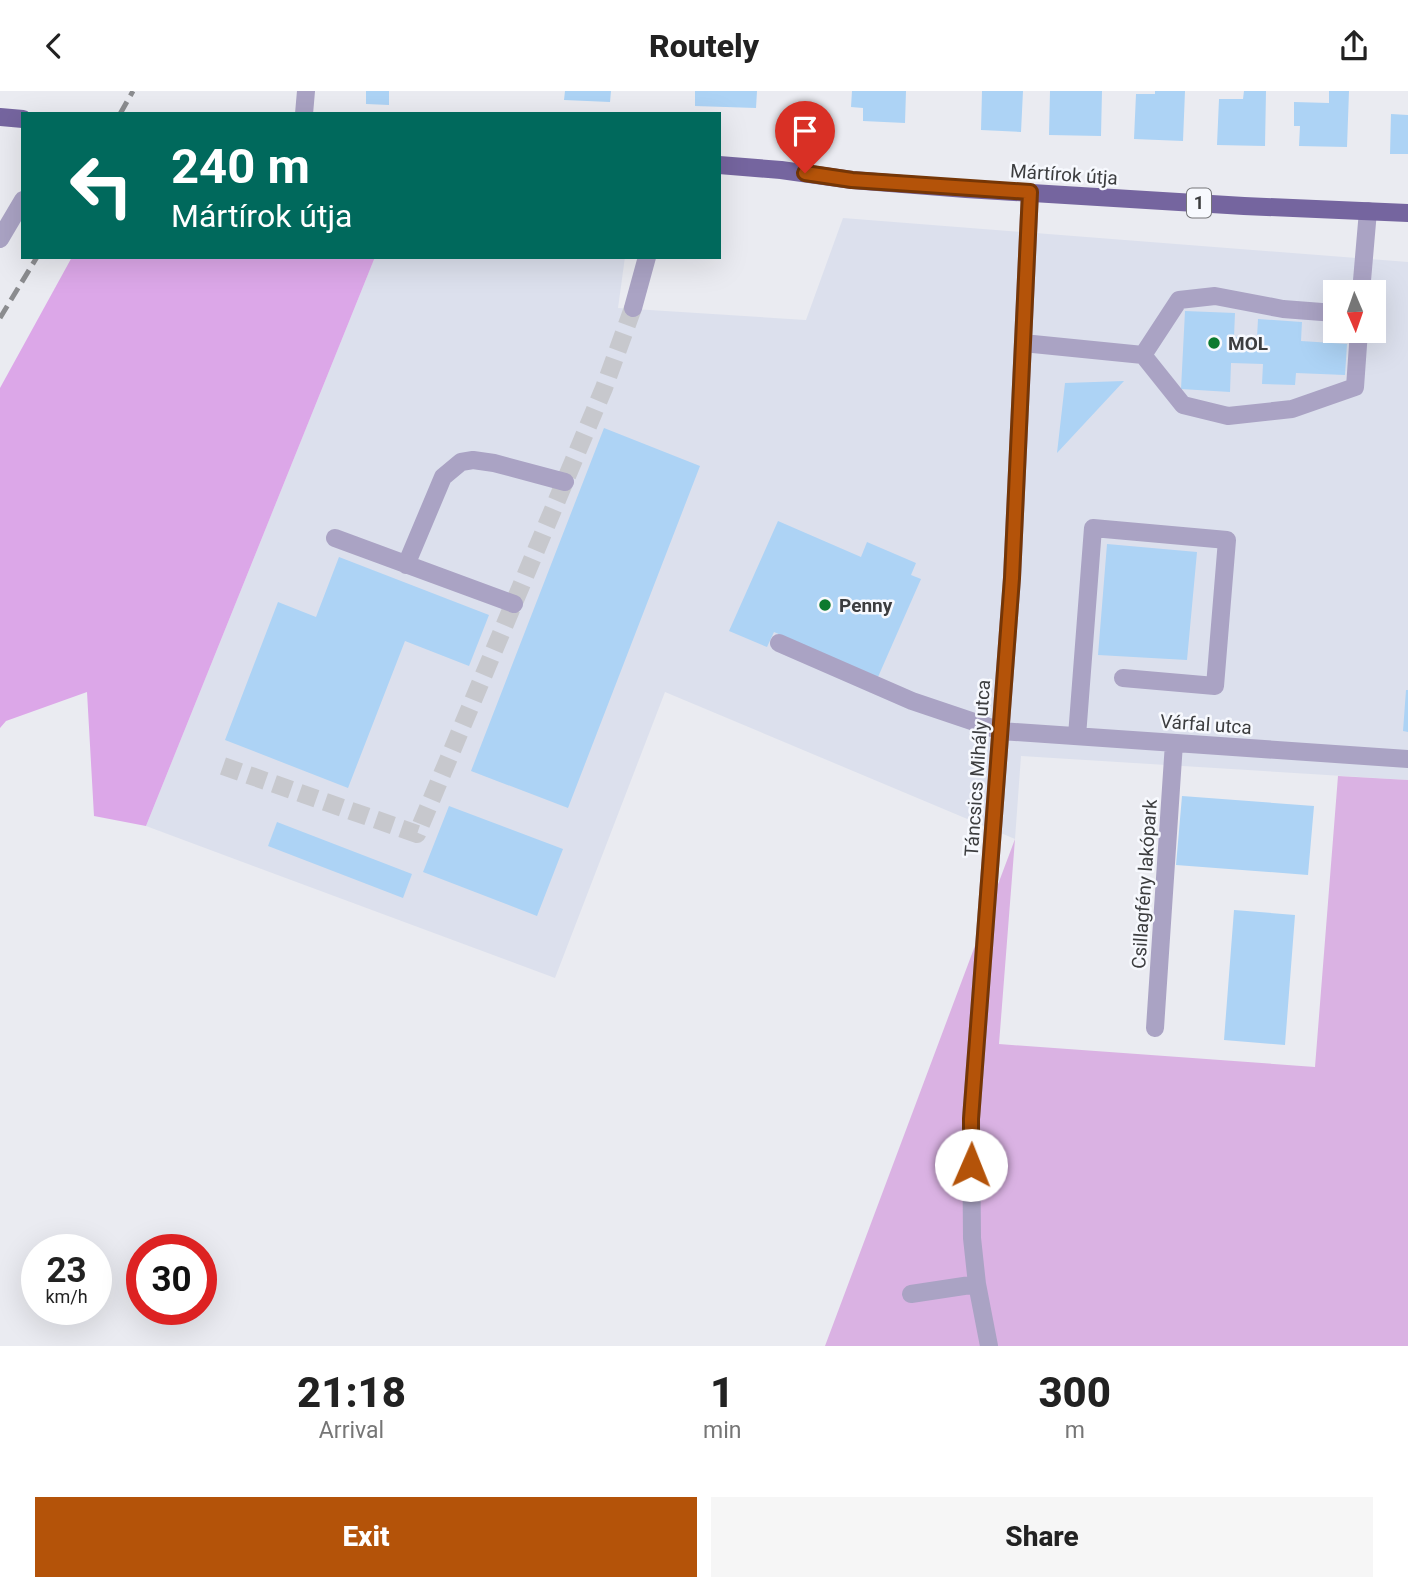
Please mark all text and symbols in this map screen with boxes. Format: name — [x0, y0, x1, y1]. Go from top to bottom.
icon: back — [35, 27, 73, 65]
text: Routely — [649, 27, 759, 65]
icon: share — [1335, 27, 1373, 65]
pin — [775, 101, 835, 173]
icon: arrive — [786, 112, 824, 150]
text: 240 m — [171, 138, 310, 195]
icon: left — [56, 140, 147, 231]
street label: Mártírok útja — [1009, 159, 1119, 190]
road number: 1 — [1187, 189, 1211, 218]
text: Mártírok útja — [171, 197, 352, 235]
north arrow — [1323, 280, 1386, 343]
map controls — [1323, 280, 1386, 343]
place label: MOL — [1228, 332, 1268, 355]
marker: MOL — [1206, 335, 1222, 351]
place label: Penny — [839, 594, 893, 617]
marker: Penny — [817, 597, 833, 613]
street label: Táncsics Mihály utca — [960, 679, 995, 857]
street label: Várfal utca — [1159, 710, 1253, 739]
street label: Csillagfény lakópark — [1127, 798, 1162, 970]
position arrow — [934, 1128, 1008, 1202]
speed limit sign: 30 — [126, 1234, 217, 1325]
text: 23 — [46, 1250, 87, 1291]
text: km/h — [45, 1286, 88, 1307]
text: 21:18 — [297, 1368, 406, 1417]
text: 1 — [710, 1368, 734, 1417]
text: 300 — [1038, 1368, 1111, 1417]
text: Arrival — [319, 1417, 384, 1444]
text: min — [703, 1417, 741, 1444]
text: m — [1065, 1417, 1085, 1444]
button: Exit — [35, 1497, 697, 1577]
button: Share — [711, 1497, 1373, 1577]

